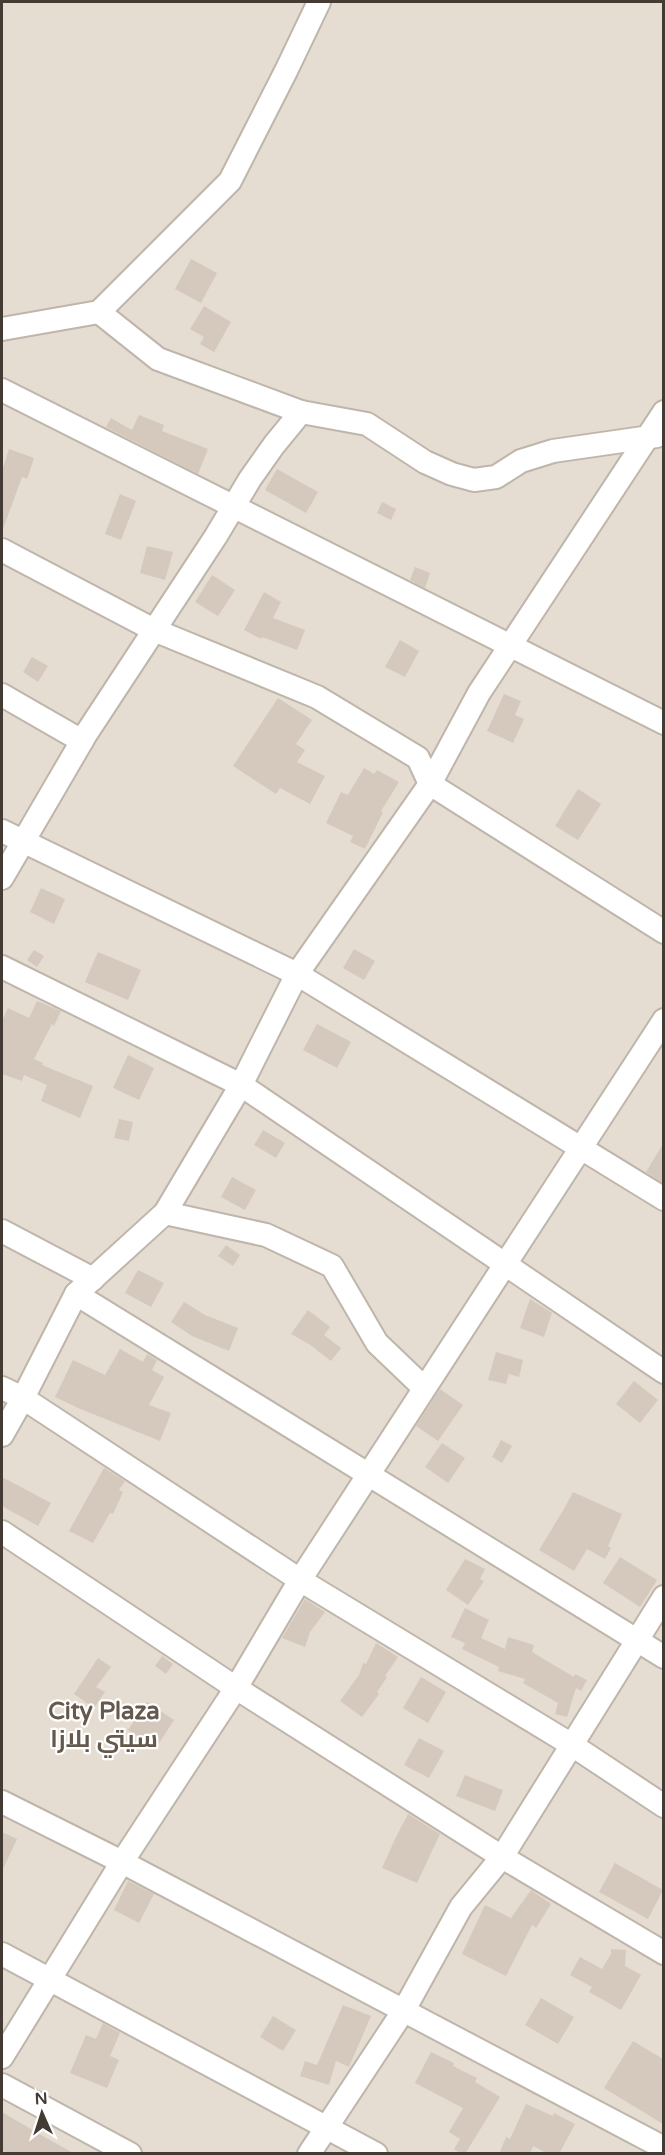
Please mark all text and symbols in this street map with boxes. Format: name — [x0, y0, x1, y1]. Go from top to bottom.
district label: City Plaza سيتي بلازا — [48, 1697, 160, 1758]
north arrow — [12, 2083, 72, 2143]
text: N — [34, 2089, 48, 2109]

